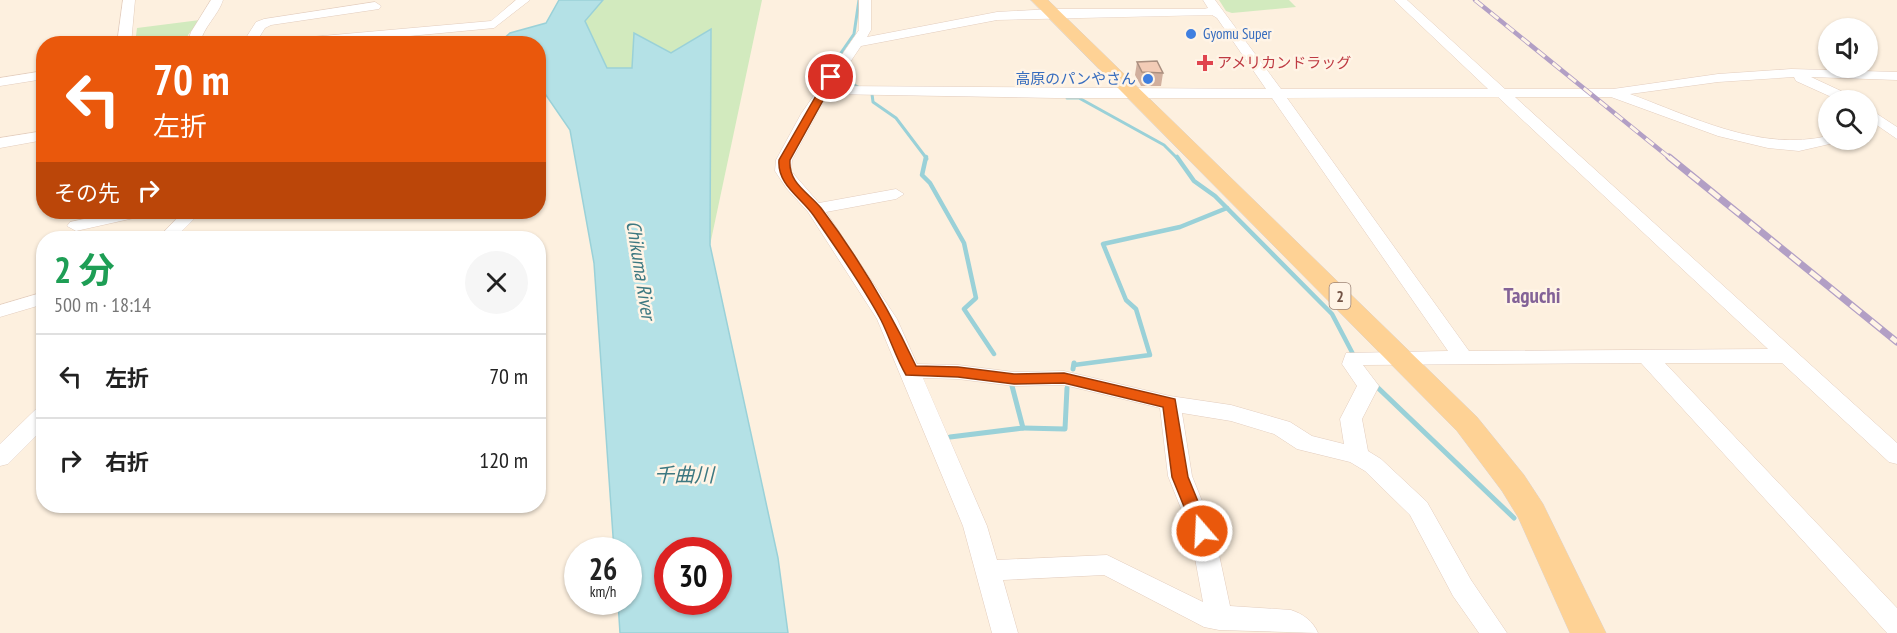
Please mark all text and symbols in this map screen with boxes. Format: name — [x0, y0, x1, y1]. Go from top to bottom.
map controls — [1818, 18, 1878, 150]
button: sound — [1818, 18, 1878, 78]
place label: Gyomu Super — [1203, 24, 1273, 43]
marker: Gyomu Super — [1184, 27, 1198, 41]
pin — [805, 51, 856, 102]
text: 70 m — [153, 52, 230, 107]
place label: アメリカンドラッグ — [1217, 53, 1351, 72]
marker: アメリカンドラッグ — [1198, 56, 1212, 70]
icon: left — [54, 60, 132, 138]
icon: arrive — [814, 60, 847, 93]
place label: 高原のパンやさん — [1015, 69, 1136, 88]
marker: 高原のパンやさん — [1141, 72, 1155, 86]
button: search — [1818, 90, 1878, 150]
text: 左折 — [153, 109, 207, 143]
icon: right — [132, 174, 165, 207]
text: その先 — [54, 179, 120, 207]
water label: Chikuma River — [620, 219, 662, 324]
text: 2 分 — [54, 246, 115, 293]
button: close — [465, 251, 528, 314]
district label: Taguchi — [1504, 282, 1561, 309]
road number: 2 — [1330, 283, 1350, 309]
text: 500 m · 18:14 — [54, 292, 151, 318]
icon: left — [54, 360, 87, 393]
text: 70 m — [489, 362, 528, 390]
text: 左折 — [105, 364, 149, 392]
icon: right — [54, 444, 87, 477]
text: 120 m — [479, 446, 528, 474]
text: 右折 — [105, 448, 149, 476]
water label: 千曲川 — [654, 462, 716, 488]
position arrow — [1170, 499, 1234, 563]
speed limit sign: 30 — [654, 537, 732, 615]
text: 26 — [589, 549, 617, 588]
text: km/h — [590, 582, 616, 601]

